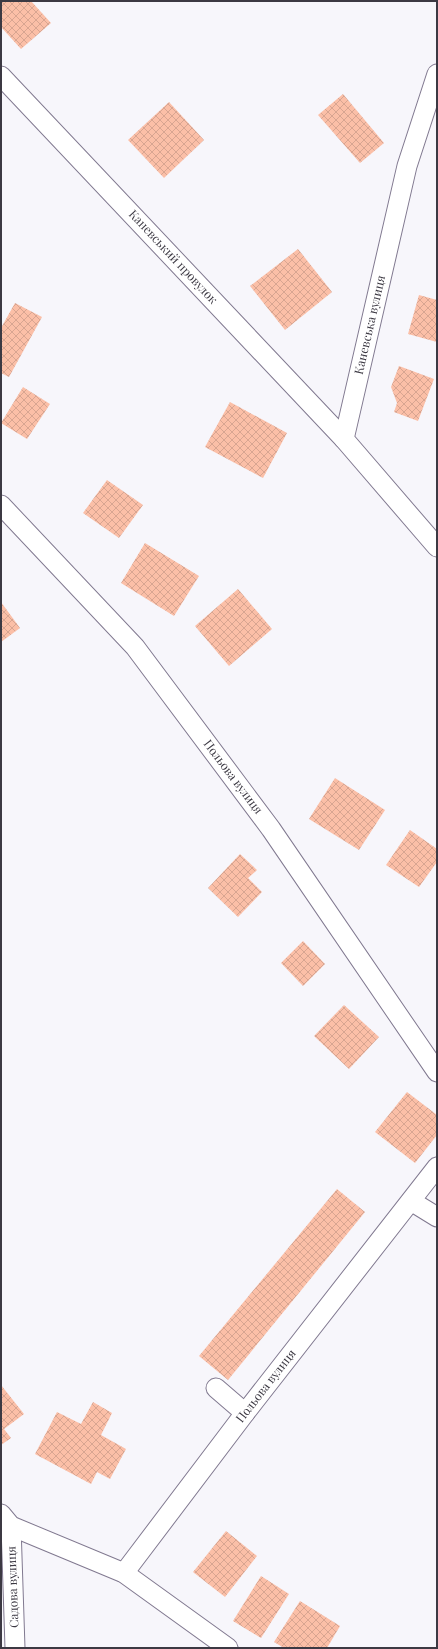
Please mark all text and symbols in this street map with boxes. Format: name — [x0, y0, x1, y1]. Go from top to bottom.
street label: Каневський провулок — [126, 206, 222, 307]
street label: Каневська вулиця — [350, 273, 388, 376]
street label: Польова вулиця — [201, 736, 267, 817]
street label: Польова вулиця — [232, 1345, 299, 1425]
street label: Садова вулиця — [3, 1545, 21, 1628]

